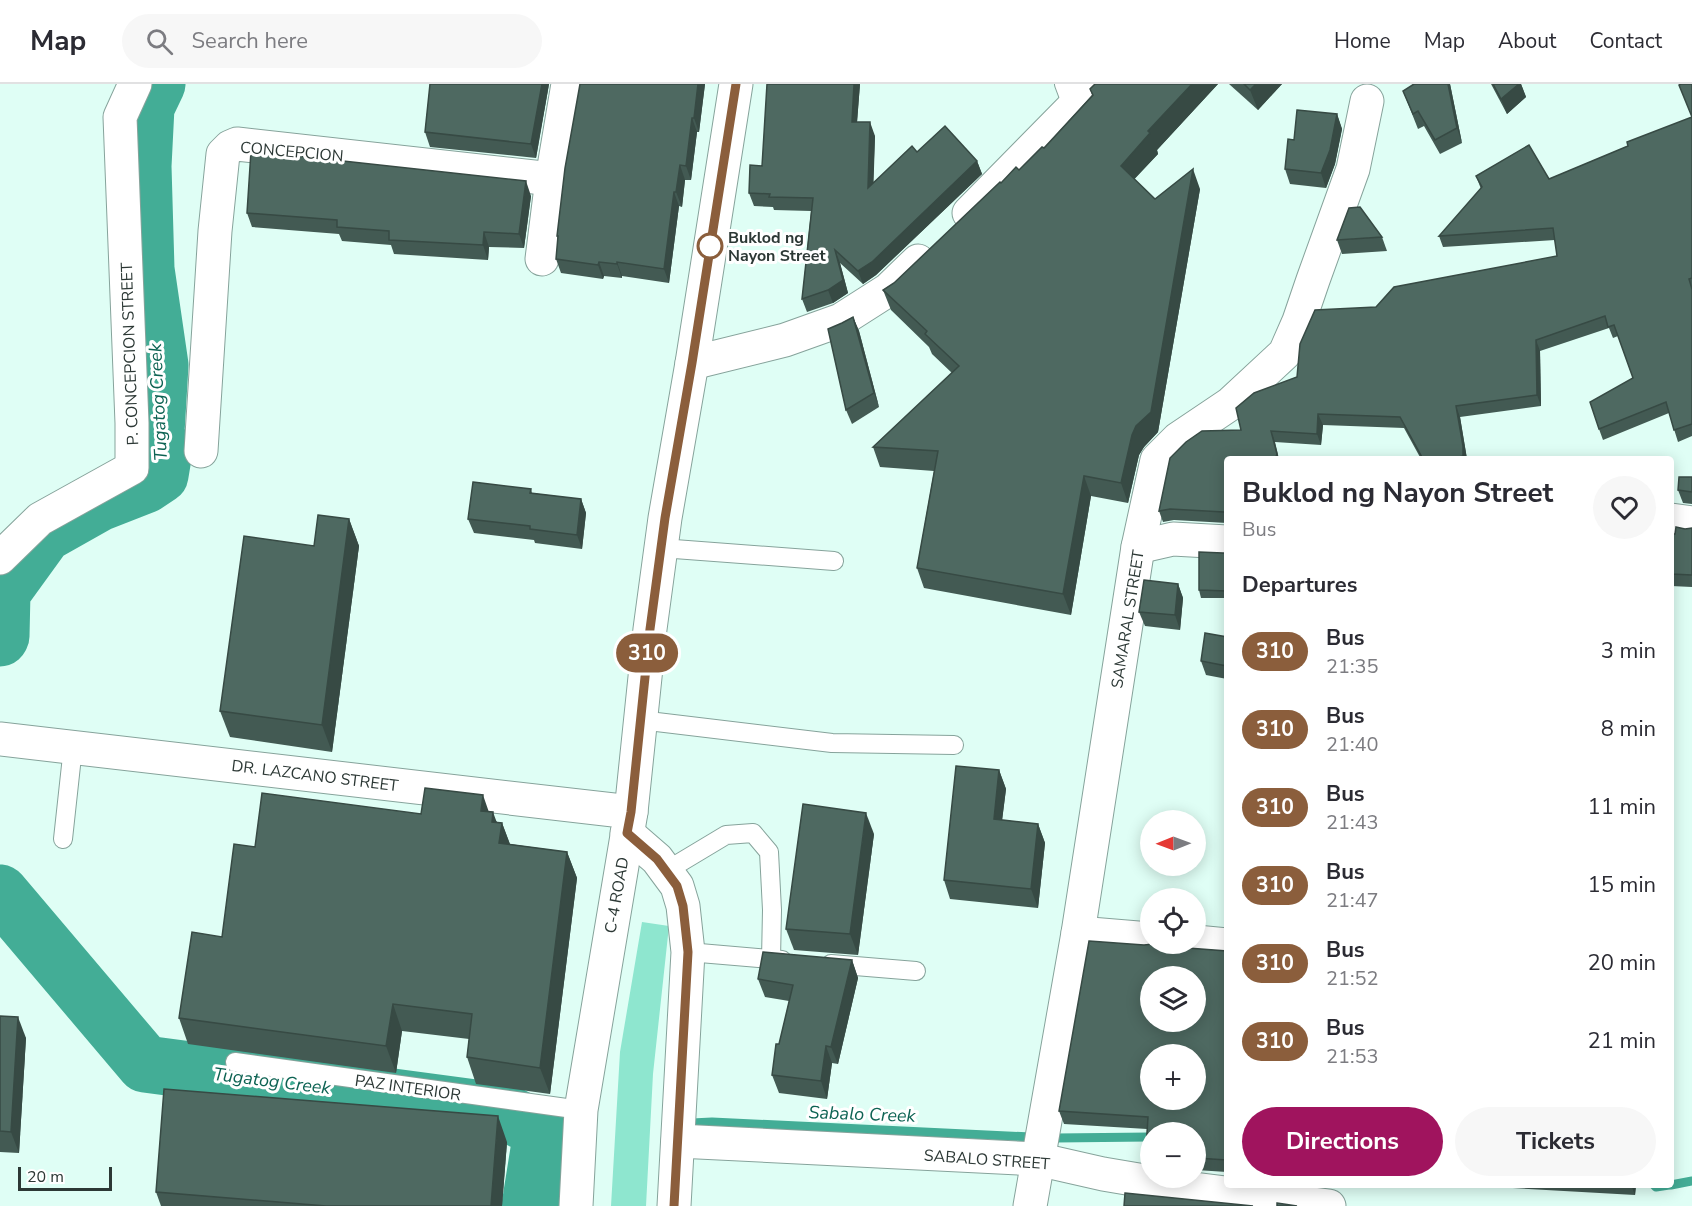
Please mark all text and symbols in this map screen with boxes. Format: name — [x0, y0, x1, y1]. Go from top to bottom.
search box — [122, 14, 542, 68]
text: Map — [30, 22, 86, 60]
icon: search — [143, 25, 176, 58]
text: Search here — [191, 26, 308, 56]
text: Home — [1334, 27, 1391, 55]
text: Map — [1424, 27, 1465, 55]
text: About — [1498, 27, 1556, 55]
text: Contact — [1589, 27, 1662, 55]
street label: CONCEPCION — [239, 137, 344, 167]
place label: Buklod ng Nayon Street — [728, 227, 826, 267]
marker: Buklod ng Nayon Street — [697, 233, 723, 259]
street label: P. CONCEPCION STREET — [116, 262, 144, 446]
water label: Tugatog Creek — [143, 342, 173, 461]
text: Buklod ng Nayon Street — [1242, 474, 1553, 512]
button: heart — [1593, 476, 1656, 539]
text: Bus — [1242, 516, 1276, 543]
street label: SAMARAL STREET — [1106, 548, 1150, 690]
text: Departures — [1242, 570, 1357, 600]
text: Bus — [1326, 623, 1365, 653]
line badge: 310 — [612, 634, 682, 672]
text: 3 min — [1601, 636, 1656, 666]
text: 310 — [1256, 637, 1294, 665]
text: 310 — [628, 639, 666, 667]
text: 21:35 — [1326, 653, 1379, 680]
text: Bus — [1326, 701, 1365, 731]
text: 8 min — [1601, 714, 1656, 744]
text: 310 — [1256, 715, 1294, 743]
text: 21:40 — [1326, 731, 1379, 758]
street label: DR. LAZCANO STREET — [230, 755, 400, 797]
text: Bus — [1326, 779, 1365, 809]
text: 11 min — [1588, 792, 1656, 822]
text: 310 — [1256, 793, 1294, 821]
text: 21:43 — [1326, 809, 1379, 836]
north arrow — [1140, 810, 1206, 876]
map controls — [1140, 810, 1206, 1188]
street label: C-4 ROAD — [599, 855, 635, 935]
text: Bus — [1326, 857, 1365, 887]
text: 15 min — [1588, 870, 1656, 900]
text: 310 — [1256, 871, 1294, 899]
text: 21:47 — [1326, 887, 1379, 914]
button: locate — [1140, 888, 1206, 954]
text: Bus — [1326, 935, 1365, 965]
text: 20 min — [1588, 948, 1656, 978]
text: 310 — [1256, 949, 1294, 977]
text: 21:52 — [1326, 965, 1379, 992]
button: layers — [1140, 966, 1206, 1032]
text: Bus — [1326, 1013, 1365, 1043]
text: 21 min — [1588, 1026, 1656, 1056]
text: 310 — [1256, 1027, 1294, 1055]
text: 21:53 — [1326, 1043, 1379, 1070]
button: + — [1140, 1044, 1206, 1110]
water label: Tugatog Creek — [212, 1062, 333, 1100]
street label: PAZ INTERIOR — [353, 1070, 463, 1106]
water label: Sabalo Creek — [808, 1100, 917, 1128]
button: Directions — [1242, 1107, 1443, 1176]
button: Tickets — [1455, 1107, 1656, 1176]
button: − — [1140, 1122, 1206, 1188]
street label: SABALO STREET — [923, 1145, 1051, 1175]
scale bar — [18, 1164, 112, 1192]
text: 20 m — [27, 1166, 64, 1188]

